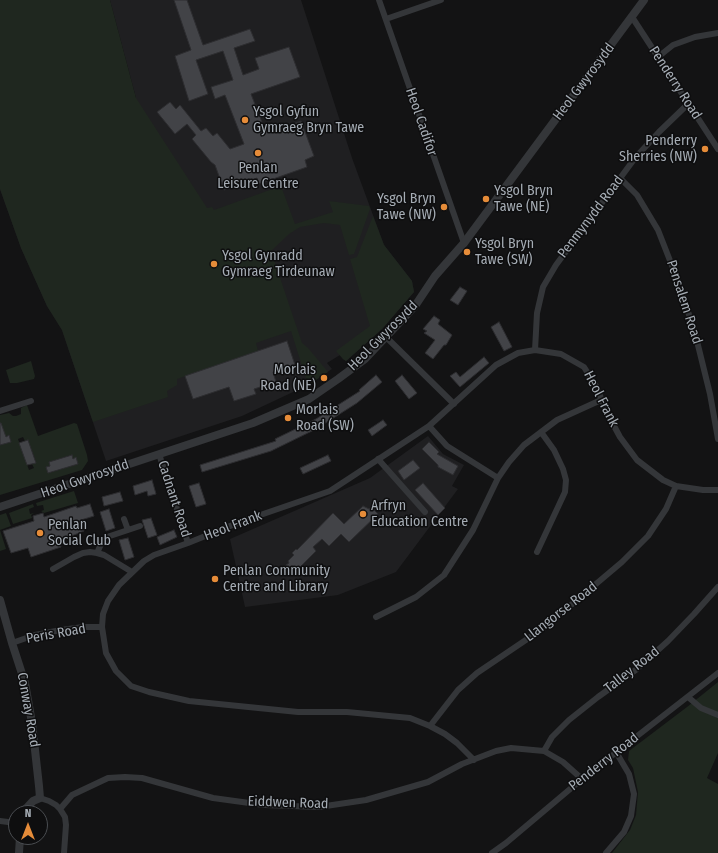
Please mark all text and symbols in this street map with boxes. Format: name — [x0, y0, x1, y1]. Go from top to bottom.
street label: Heol Gwyrosydd — [550, 40, 618, 124]
street label: Penderry Road — [645, 43, 705, 123]
street label: Heol Cadifor — [401, 86, 441, 158]
place label: Ysgol Gyfun Gymraeg Bryn Tawe — [253, 104, 364, 136]
marker: Ysgol Gyfun Gymraeg Bryn Tawe — [240, 115, 250, 125]
place label: Penderry Sherries (NW) — [619, 133, 697, 166]
marker: Penderry Sherries (NW) — [700, 144, 710, 154]
marker: Penlan Leisure Centre — [253, 148, 263, 158]
place label: Penlan Leisure Centre — [217, 160, 299, 192]
street label: Penmynydd Road — [555, 172, 627, 262]
place label: Ysgol Bryn Tawe (NE) — [494, 183, 553, 216]
place label: Ysgol Bryn Tawe (NW) — [377, 191, 436, 224]
marker: Ysgol Bryn Tawe (NE) — [481, 194, 491, 204]
marker: Ysgol Bryn Tawe (NW) — [439, 202, 449, 212]
place label: Ysgol Bryn Tawe (SW) — [475, 236, 534, 268]
marker: Ysgol Bryn Tawe (SW) — [462, 247, 472, 257]
place label: Ysgol Gynradd Gymraeg Tirdeunaw — [222, 248, 335, 280]
street label: Pensalem Road — [663, 258, 705, 346]
marker: Ysgol Gynradd Gymraeg Tirdeunaw — [209, 259, 219, 269]
street label: Heol Gwyrosydd — [345, 298, 421, 374]
place label: Morlais Road (NE) — [260, 362, 316, 394]
street label: Heol Frank — [580, 368, 622, 430]
marker: Morlais Road (NE) — [319, 373, 329, 383]
place label: Morlais Road (SW) — [296, 402, 354, 434]
marker: Morlais Road (SW) — [283, 413, 293, 423]
street label: Heol Gwyrosydd — [39, 456, 131, 502]
street label: Cadnant Road — [154, 458, 194, 540]
place label: Arfryn Education Centre — [371, 498, 468, 530]
street label: Heol Frank — [202, 507, 264, 545]
marker: Arfryn Education Centre — [358, 509, 368, 519]
place label: Penlan Social Club — [48, 517, 111, 550]
marker: Penlan Social Club — [35, 528, 45, 538]
place label: Penlan Community Centre and Library — [223, 563, 330, 596]
marker: Penlan Community Centre and Library — [210, 574, 220, 584]
street label: Llangorse Road — [521, 578, 601, 646]
street label: Peris Road — [25, 620, 87, 648]
street label: Talley Road — [601, 643, 663, 697]
street label: Conway Road — [13, 671, 43, 749]
street label: Penderry Road — [566, 730, 642, 794]
street label: Eiddwen Road — [247, 793, 329, 813]
north arrow — [8, 805, 48, 845]
text: N — [25, 807, 31, 820]

